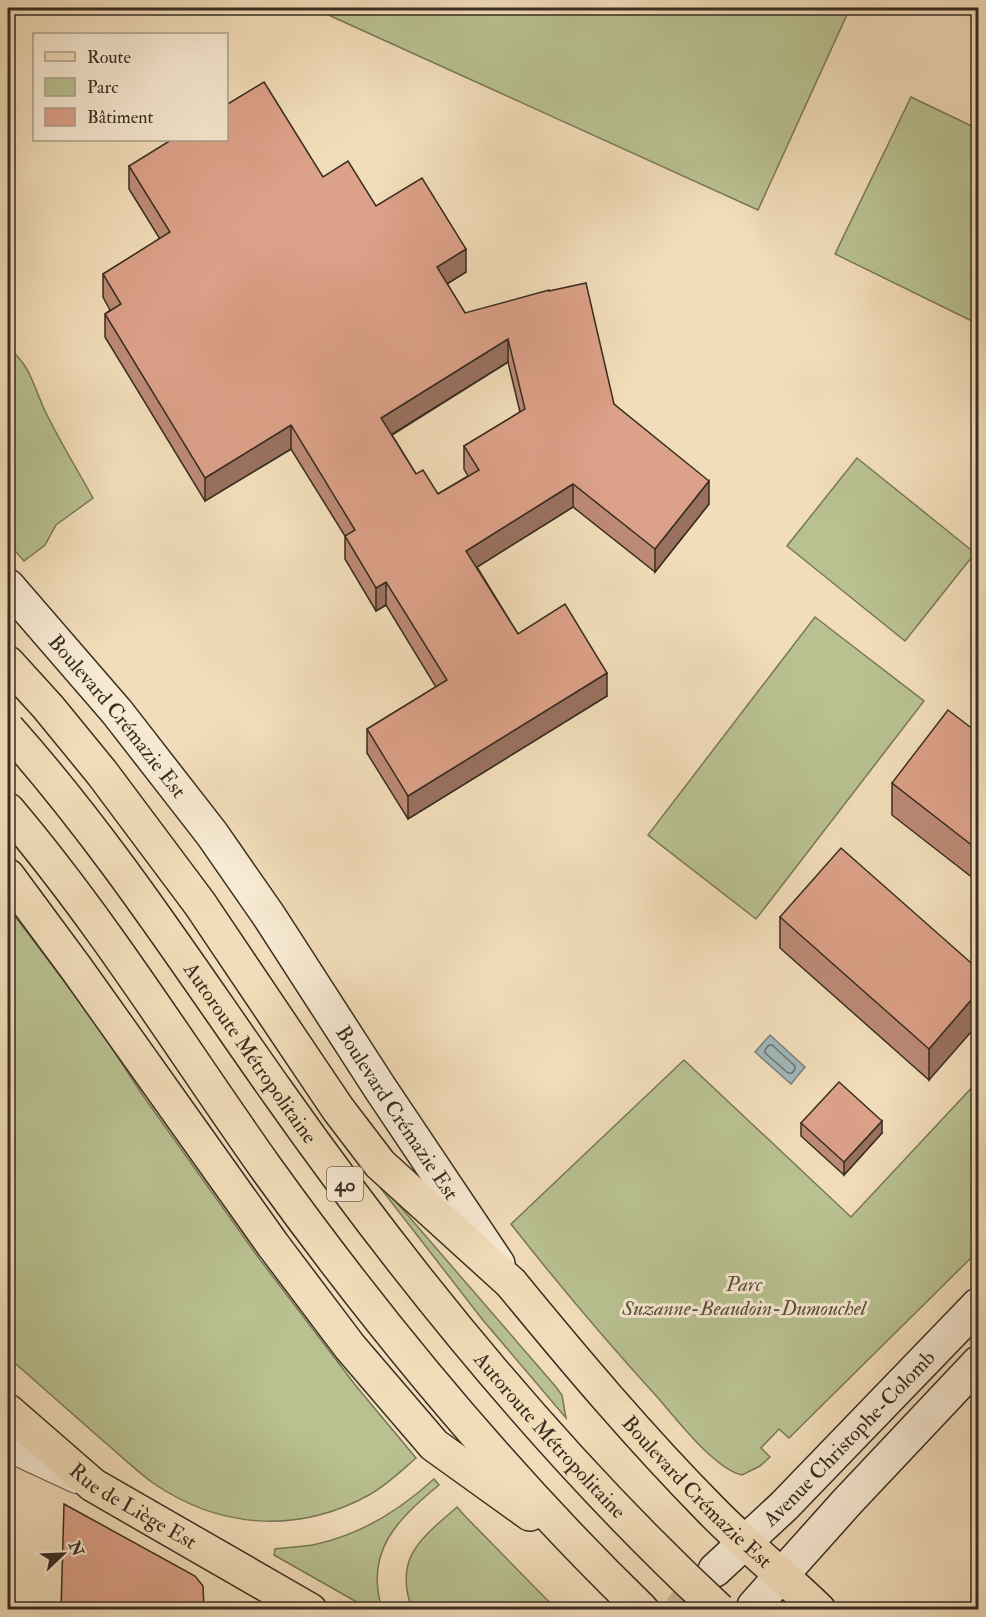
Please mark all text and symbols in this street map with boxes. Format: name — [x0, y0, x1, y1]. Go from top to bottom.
legend — [33, 33, 228, 141]
text: Route — [87, 46, 131, 69]
text: Parc — [87, 76, 118, 99]
text: Bâtiment — [87, 106, 153, 129]
street label: Boulevard Crémazie Est — [42, 629, 192, 804]
street label: Autoroute Métropolitaine — [177, 957, 323, 1149]
street label: Boulevard Crémazie Est — [329, 1021, 464, 1206]
road number: 40 — [327, 1167, 363, 1201]
park label: Parc Suzanne-Beaudoin-Dumouchel — [621, 1271, 868, 1322]
street label: Avenue Christophe-Colomb — [757, 1345, 941, 1533]
street label: Autoroute Métropolitaine — [467, 1346, 632, 1525]
street label: Boulevard Crémazie Est — [616, 1410, 778, 1575]
street label: Rue de Liège Est — [63, 1457, 202, 1556]
north arrow — [33, 1524, 93, 1584]
text: N — [63, 1537, 88, 1560]

